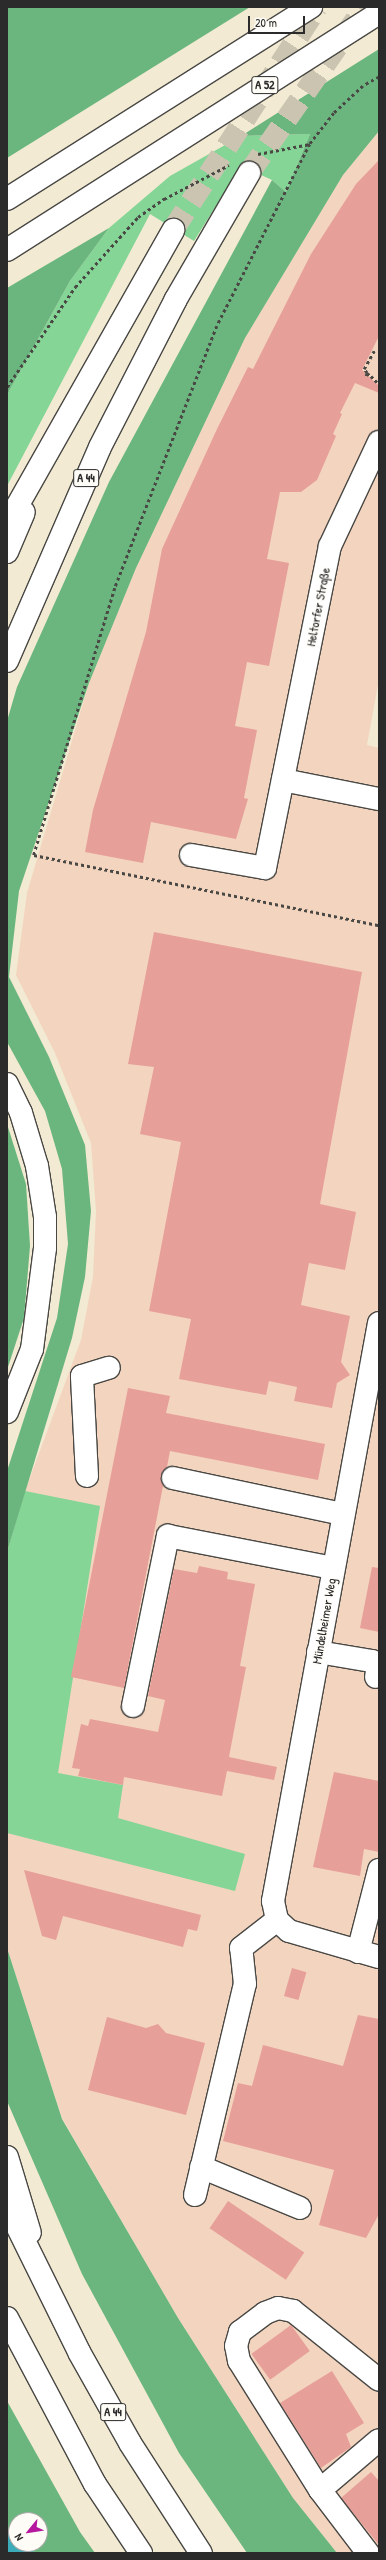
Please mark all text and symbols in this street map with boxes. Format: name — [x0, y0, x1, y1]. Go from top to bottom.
scale bar — [250, 8, 307, 34]
text: 20 m — [255, 14, 277, 31]
road number: A 52 — [251, 75, 279, 95]
road number: A 44 — [73, 468, 99, 488]
street label: Heltorfer Straße — [303, 566, 333, 648]
street label: Mündelheimer Weg — [309, 1577, 339, 1665]
road number: A 44 — [100, 2402, 126, 2422]
north arrow — [8, 2512, 48, 2552]
text: N — [11, 2531, 26, 2544]

